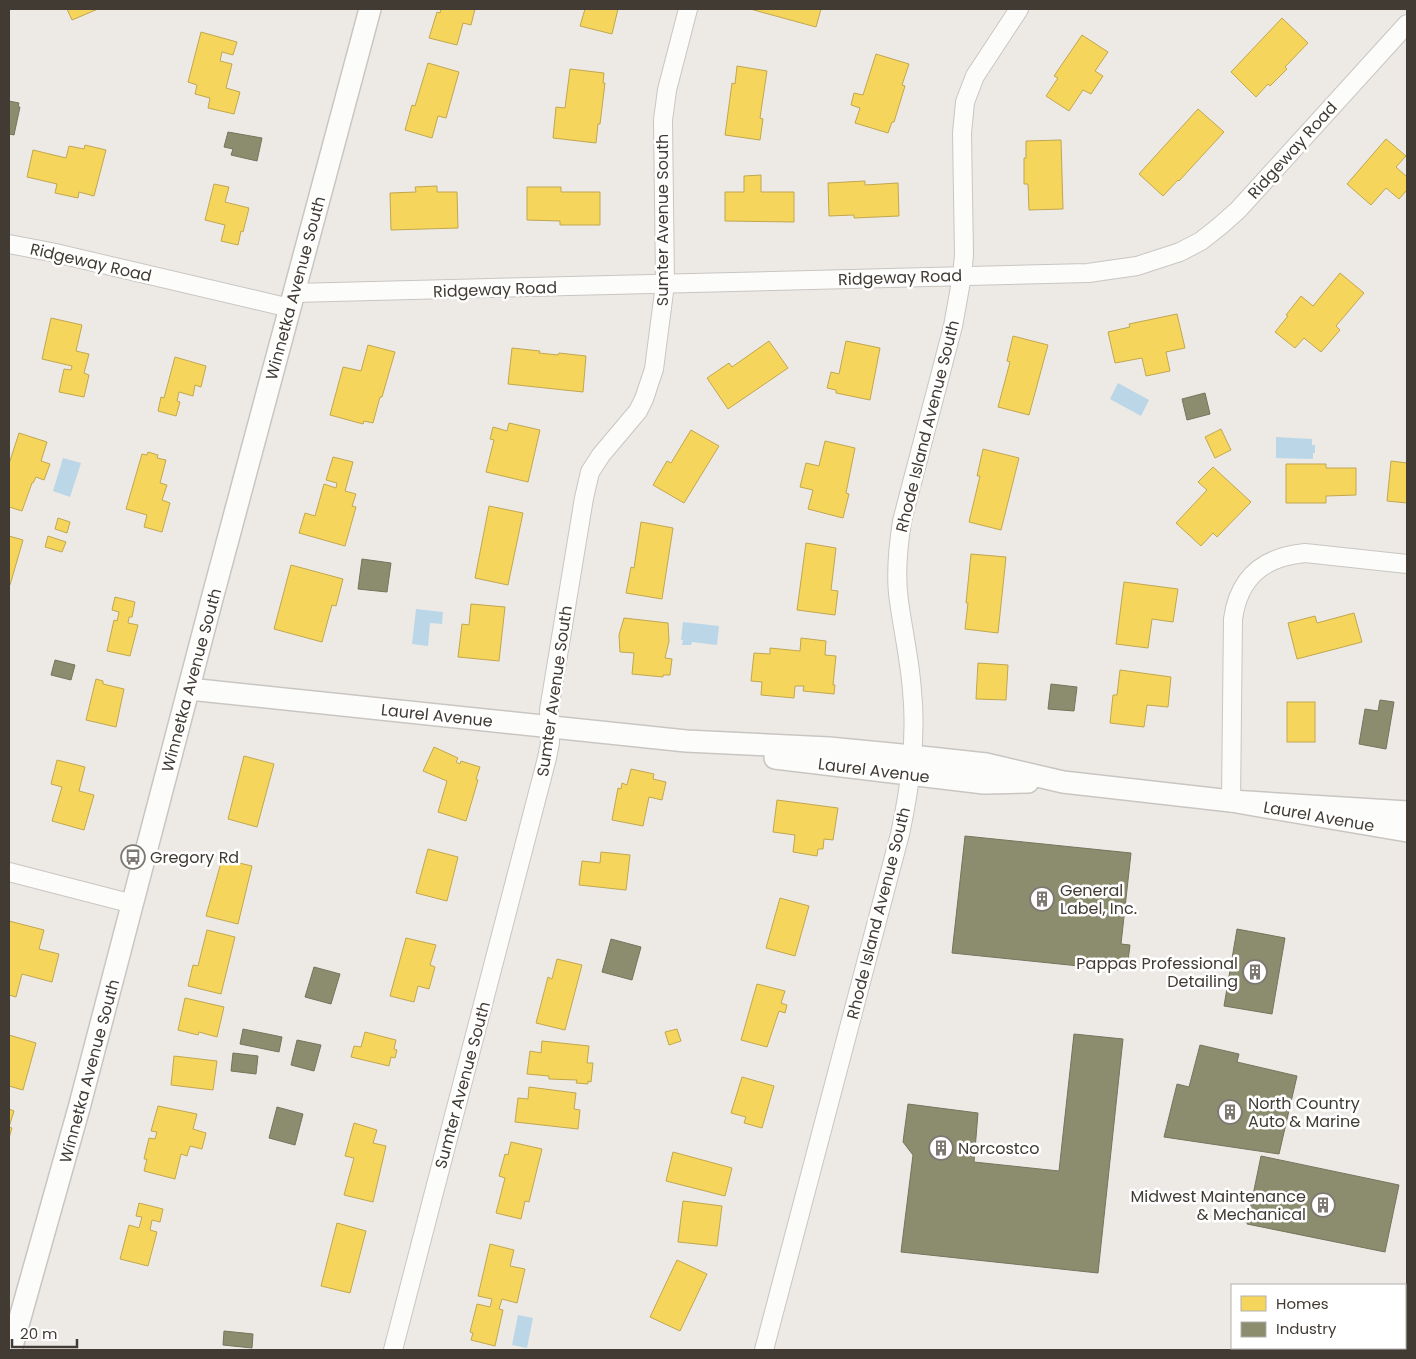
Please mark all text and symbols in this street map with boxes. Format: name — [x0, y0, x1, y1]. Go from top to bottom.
street label: Ridgeway Road — [1242, 97, 1342, 204]
street label: Sumter Avenue South — [651, 134, 674, 306]
street label: Winnetka Avenue South — [260, 194, 331, 383]
street label: Ridgeway Road — [28, 237, 154, 288]
street label: Ridgeway Road — [838, 264, 962, 291]
street label: Ridgeway Road — [433, 276, 557, 303]
street label: Rhode Island Avenue South — [890, 318, 965, 535]
street label: Winnetka Avenue South — [156, 586, 227, 775]
street label: Sumter Avenue South — [531, 604, 578, 778]
street label: Laurel Avenue — [380, 698, 494, 733]
street label: Laurel Avenue — [817, 752, 931, 789]
street label: Laurel Avenue — [1262, 795, 1376, 838]
street label: Rhode Island Avenue South — [841, 805, 916, 1022]
bus stop icon: Gregory Rd — [120, 844, 146, 870]
place label: Gregory Rd — [150, 846, 239, 869]
place label: General Label, Inc. — [1060, 879, 1137, 920]
building icon: General Label, Inc. — [1029, 886, 1055, 912]
place label: Pappas Professional Detailing — [1076, 952, 1238, 993]
building icon: Pappas Professional Detailing — [1242, 959, 1268, 985]
street label: Winnetka Avenue South — [54, 977, 125, 1166]
street label: Sumter Avenue South — [429, 999, 496, 1171]
place label: North Country Auto & Marine — [1248, 1092, 1360, 1133]
building icon: North Country Auto & Marine — [1217, 1099, 1243, 1125]
building icon: Norcostco — [928, 1135, 954, 1161]
place label: Norcostco — [958, 1137, 1040, 1160]
place label: Midwest Maintenance & Mechanical — [1131, 1185, 1306, 1226]
building icon: Midwest Maintenance & Mechanical — [1310, 1192, 1336, 1218]
legend — [1231, 1284, 1406, 1349]
text: Homes — [1276, 1293, 1329, 1314]
scale bar — [12, 1316, 78, 1348]
text: Industry — [1276, 1318, 1337, 1339]
text: 20 m — [20, 1323, 58, 1344]

